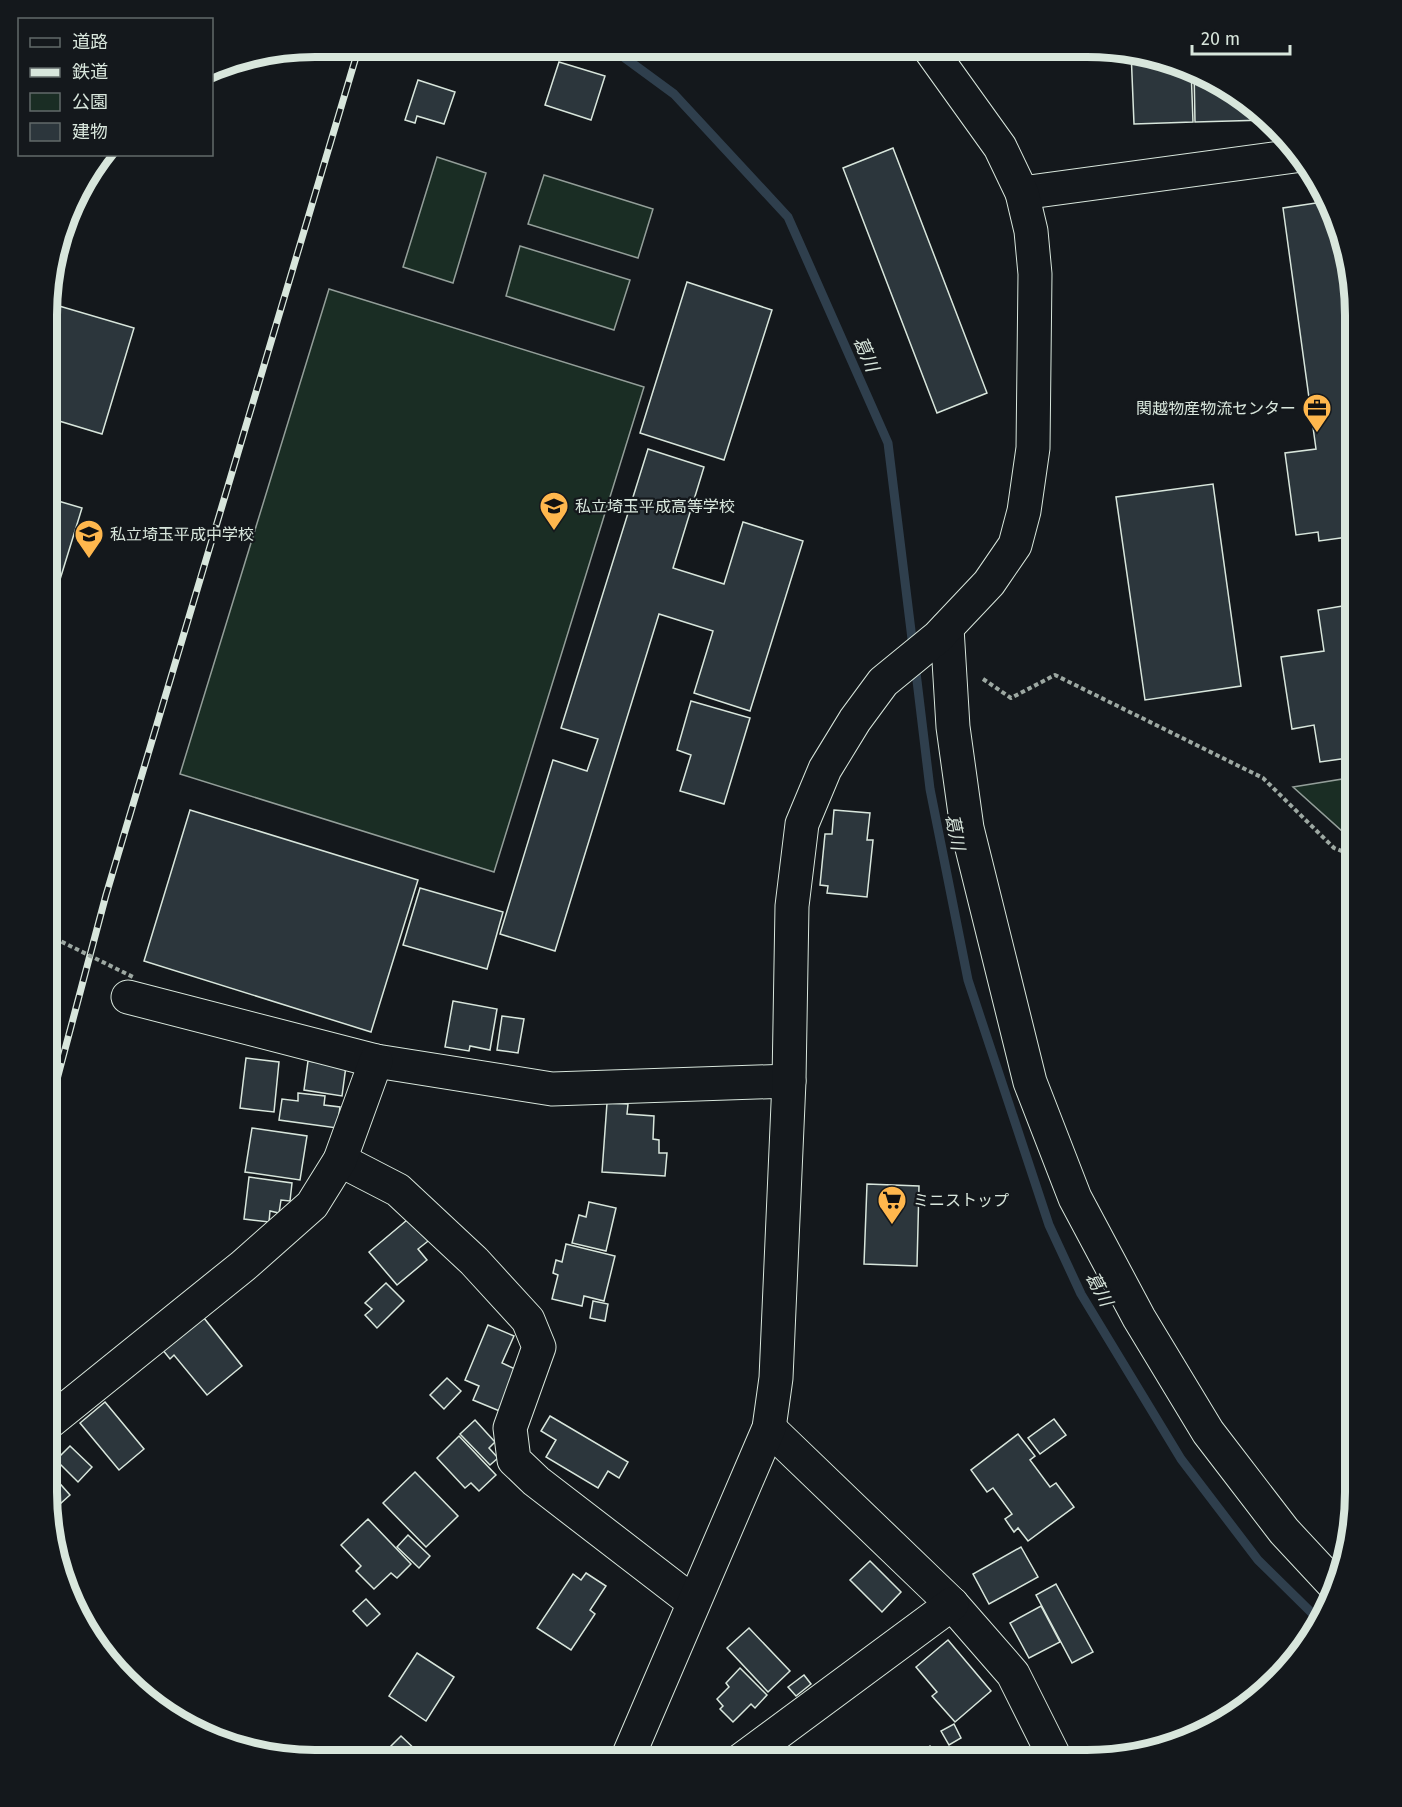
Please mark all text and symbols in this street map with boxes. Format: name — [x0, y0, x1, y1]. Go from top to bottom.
legend — [18, 18, 213, 156]
scale bar — [1192, 18, 1290, 56]
text: 20 m — [1201, 28, 1240, 50]
text: 道路 — [72, 31, 108, 53]
text: 鉄道 — [72, 61, 108, 83]
text: 公園 — [72, 91, 108, 113]
text: 建物 — [72, 121, 108, 143]
water label: 葛川 — [849, 333, 884, 377]
office icon: 関越物産物流センター — [1301, 392, 1333, 434]
place label: 関越物産物流センター — [1136, 399, 1296, 418]
school or university icon: 私立埼玉平成高等学校 — [538, 490, 570, 532]
place label: 私立埼玉平成高等学校 — [575, 497, 735, 516]
school or university icon: 私立埼玉平成中学校 — [73, 518, 105, 560]
place label: 私立埼玉平成中学校 — [110, 525, 254, 544]
water label: 葛川 — [941, 812, 970, 854]
supermarket icon: ミニストップ — [876, 1184, 908, 1226]
place label: ミニストップ — [913, 1191, 1009, 1210]
water label: 葛川 — [1081, 1268, 1118, 1312]

